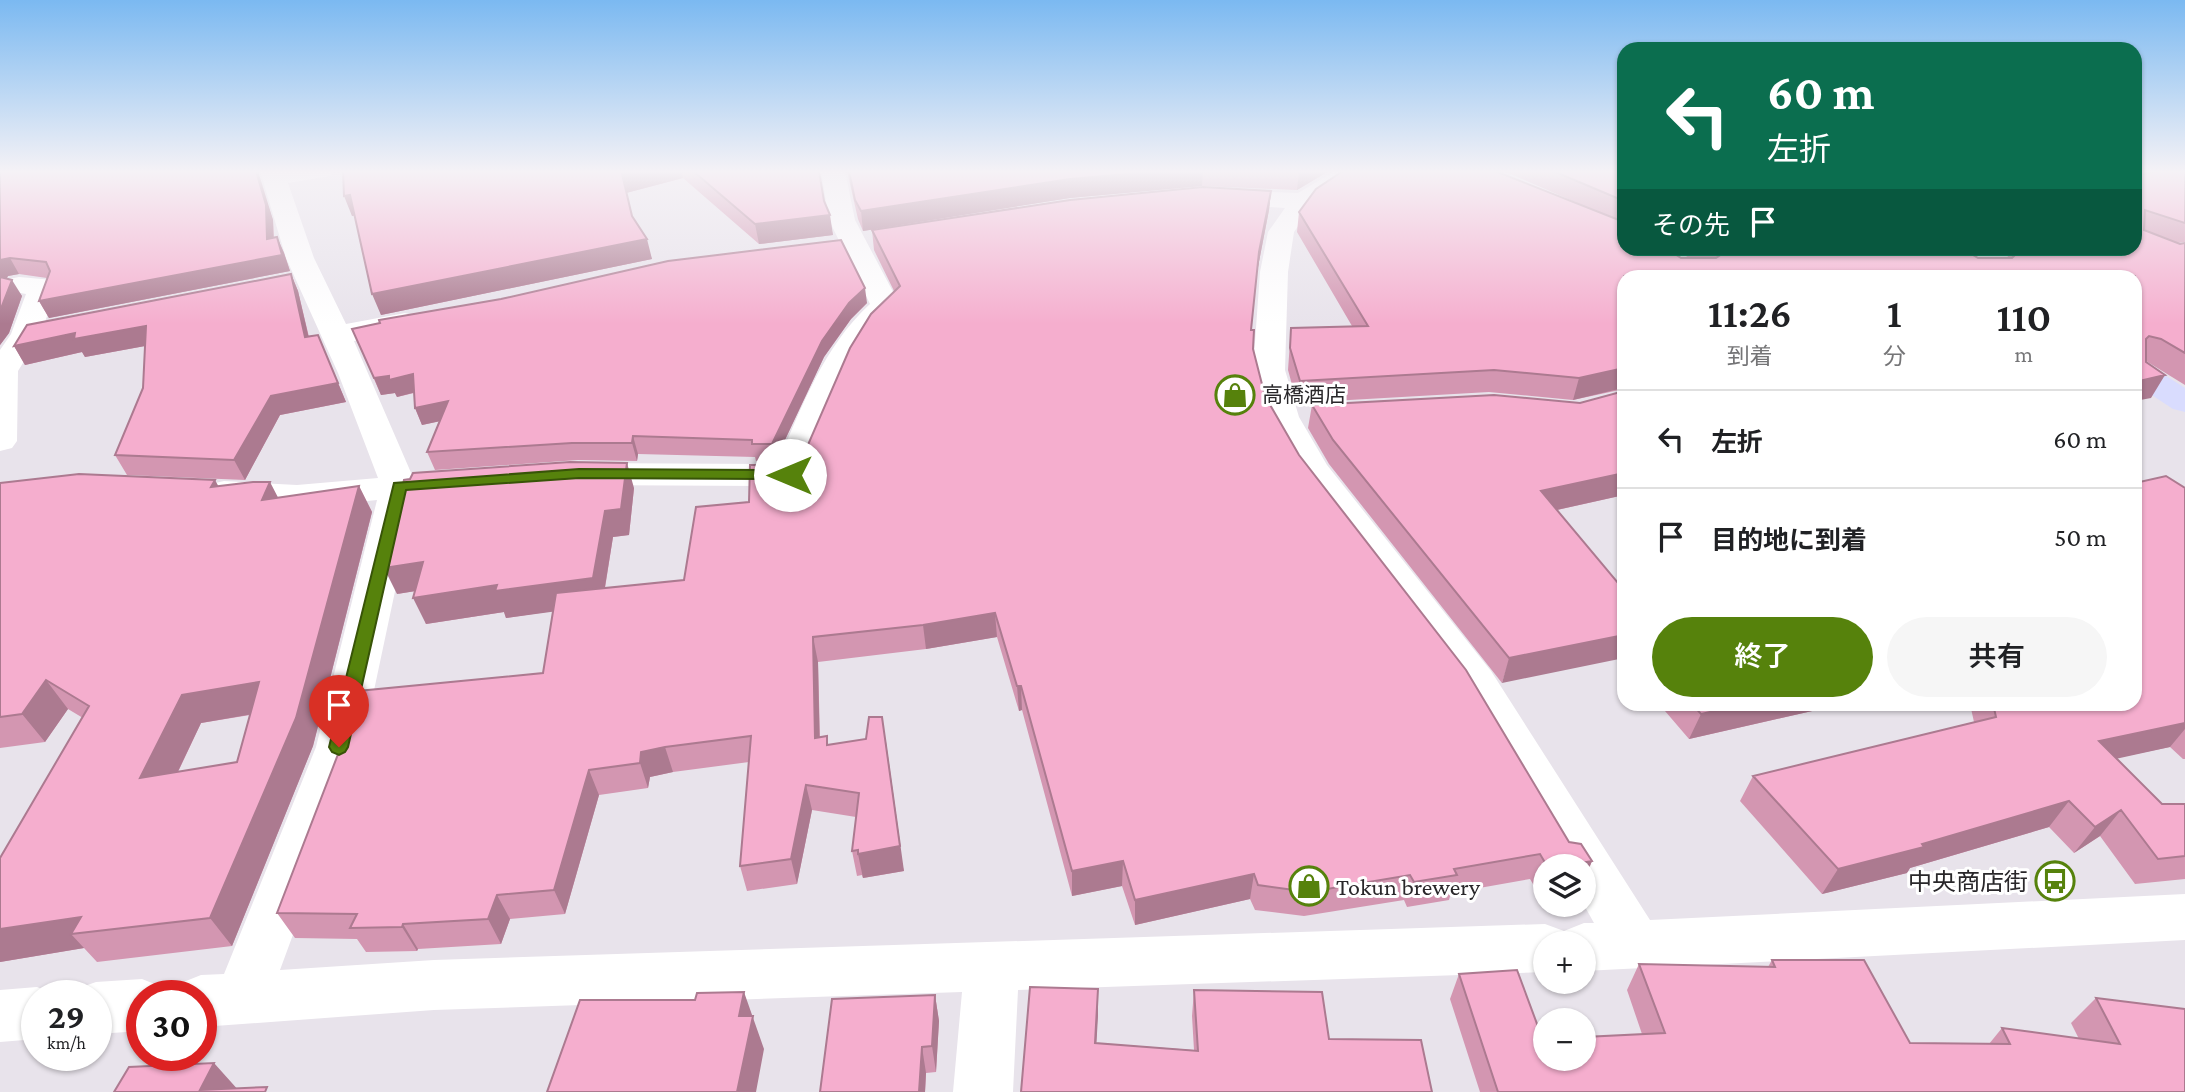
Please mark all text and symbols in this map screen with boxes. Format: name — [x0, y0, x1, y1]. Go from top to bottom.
text: 60 m — [1767, 65, 1874, 120]
icon: left — [1652, 70, 1743, 161]
text: 左折 — [1767, 131, 1831, 167]
icon: arrive — [1744, 203, 1782, 241]
text: その先 — [1652, 211, 1730, 240]
text: 11:26 — [1708, 289, 1792, 336]
text: 1 — [1887, 289, 1902, 336]
text: 110 — [1996, 293, 2051, 340]
text: m — [2015, 341, 2033, 367]
text: 到着 — [1727, 343, 1773, 369]
text: 分 — [1883, 343, 1906, 369]
shop icon: 高橋酒店 — [1214, 374, 1256, 416]
place label: 高橋酒店 — [1262, 383, 1346, 407]
icon: left — [1652, 420, 1690, 458]
text: 60 m — [2053, 425, 2107, 454]
text: 左折 — [1711, 428, 1763, 457]
position arrow — [753, 438, 827, 512]
icon: arrive — [1652, 518, 1690, 556]
text: 50 m — [2054, 523, 2107, 552]
text: 目的地に到着 — [1711, 526, 1867, 555]
button: 終了 — [1652, 617, 1873, 697]
button: 共有 — [1887, 617, 2107, 697]
pin — [309, 675, 369, 747]
icon: arrive — [320, 686, 358, 724]
map controls — [1533, 854, 1596, 1071]
button: layers — [1533, 854, 1596, 917]
bus stop icon: 中央商店街 — [2034, 860, 2076, 902]
shop icon: Tokun brewery — [1288, 865, 1330, 907]
place label: 中央商店街 — [1908, 868, 2028, 895]
place label: Tokun brewery — [1336, 873, 1481, 900]
button: + — [1533, 931, 1596, 994]
speed limit sign: 30 — [126, 980, 217, 1071]
text: 29 — [48, 997, 85, 1036]
button: − — [1533, 1008, 1596, 1071]
text: km/h — [47, 1033, 86, 1053]

